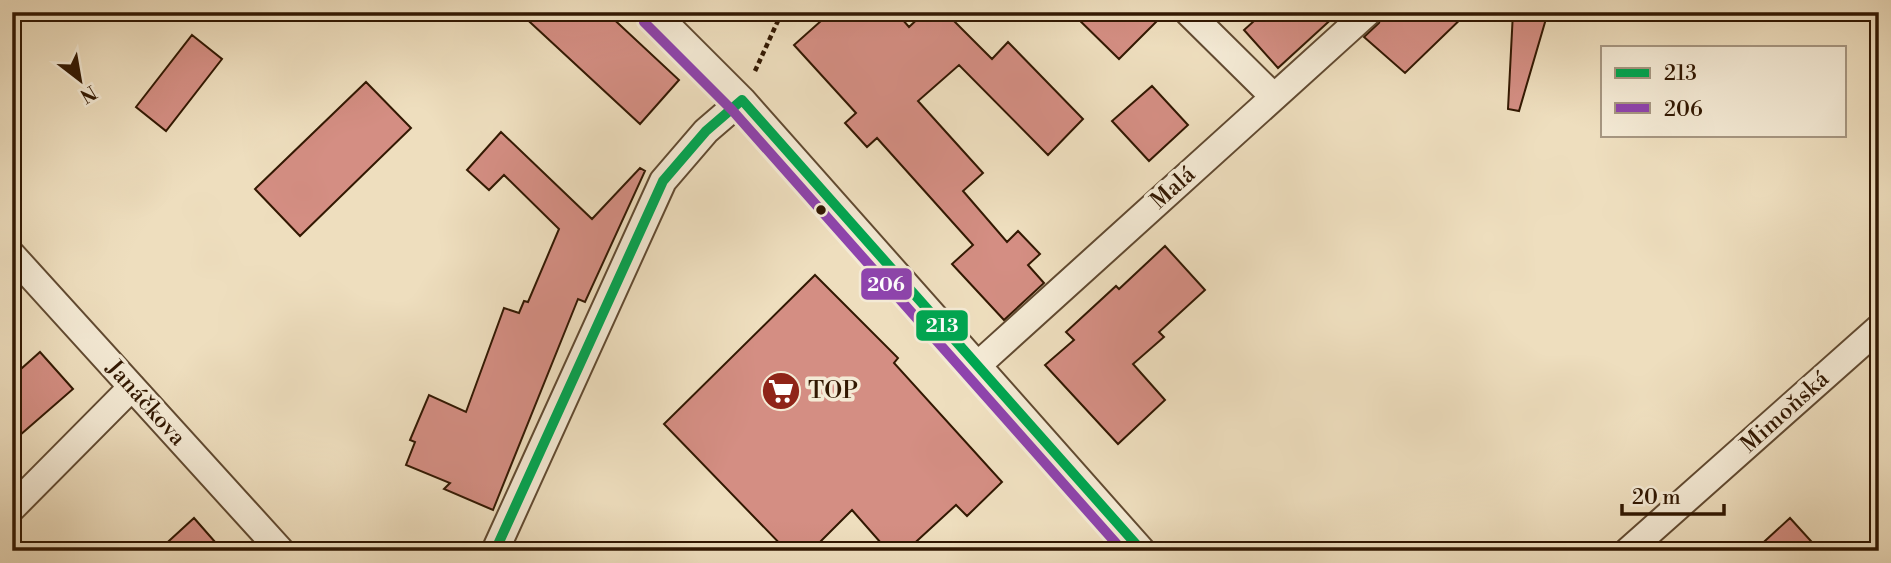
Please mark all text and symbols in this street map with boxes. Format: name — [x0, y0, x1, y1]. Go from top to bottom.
north arrow — [46, 46, 116, 116]
legend — [1601, 46, 1846, 136]
text: 213 — [1664, 61, 1697, 87]
text: N — [76, 80, 101, 108]
text: 206 — [1664, 97, 1703, 123]
street label: Malá — [1145, 160, 1201, 215]
unlabelled marker — [814, 203, 828, 217]
line badge: 206 — [860, 267, 913, 301]
text: 206 — [867, 273, 905, 297]
line badge: 213 — [915, 309, 969, 342]
text: 213 — [926, 314, 958, 338]
street label: Janáčkova — [100, 354, 192, 452]
street label: Mimoňská — [1735, 365, 1835, 459]
supermarket icon: TOP — [760, 370, 802, 412]
place label: TOP — [808, 377, 858, 405]
scale bar — [1622, 472, 1723, 516]
text: 20 m — [1632, 485, 1681, 511]

